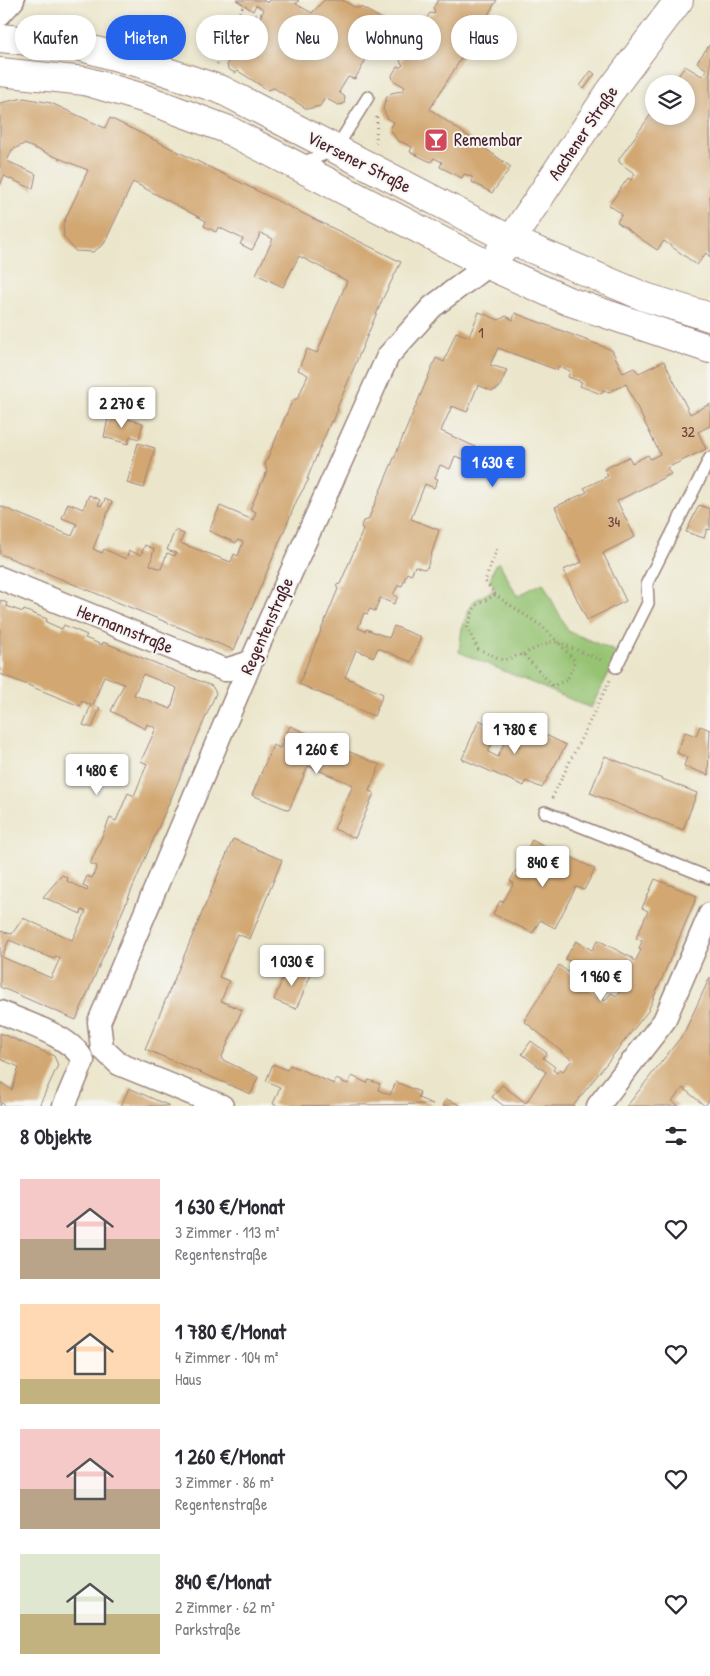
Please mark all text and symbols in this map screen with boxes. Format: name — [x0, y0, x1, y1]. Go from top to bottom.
chip: Kaufen — [15, 15, 96, 60]
chip: Mieten — [106, 15, 186, 60]
chip: Filter — [196, 15, 268, 60]
chip: Neu — [278, 15, 338, 60]
chip: Wohnung — [348, 15, 441, 60]
chip: Haus — [451, 15, 517, 60]
map controls — [645, 75, 695, 125]
button: layers — [645, 75, 695, 125]
street label: Aachener Straße — [542, 81, 623, 185]
street label: Viersener Straße — [303, 125, 416, 199]
bar icon: Remembar — [423, 127, 449, 153]
place label: Remembar — [454, 127, 522, 152]
house number: 1 — [478, 322, 484, 343]
pin: 2 270 € — [76, 386, 168, 429]
text: 2 270 € — [99, 392, 145, 414]
house number: 32 — [681, 421, 695, 442]
pin: 1 630 € — [447, 446, 539, 488]
text: 1 630 € — [472, 451, 514, 473]
house number: 34 — [608, 511, 621, 532]
street label: Regentenstraße — [234, 573, 299, 678]
street label: Hermannstraße — [73, 598, 177, 659]
pin: 1 780 € — [469, 712, 561, 755]
text: 1 780 € — [494, 718, 536, 740]
pin: 1 260 € — [271, 732, 363, 775]
text: 1 260 € — [296, 738, 338, 760]
pin: 1 480 € — [51, 754, 143, 796]
text: 1 480 € — [77, 759, 117, 781]
pin: 840 € — [508, 846, 578, 888]
text: 840 € — [527, 851, 559, 873]
pin: 1 030 € — [246, 944, 338, 987]
text: 1 030 € — [271, 950, 313, 972]
pin: 1 960 € — [555, 960, 647, 1002]
text: 1 960 € — [581, 965, 621, 987]
text: 8 Objekte — [20, 1122, 92, 1151]
icon: filters — [662, 1122, 690, 1150]
text: 1 630 €/Monat — [175, 1192, 284, 1221]
icon: home — [60, 1199, 120, 1259]
icon: heart — [662, 1215, 690, 1243]
text: 3 Zimmer · 113 m² — [175, 1221, 279, 1243]
text: Regentenstraße — [175, 1243, 267, 1265]
text: 1 780 €/Monat — [175, 1317, 286, 1346]
icon: home — [60, 1324, 120, 1384]
icon: heart — [662, 1340, 690, 1368]
text: 4 Zimmer · 104 m² — [175, 1346, 278, 1368]
text: Haus — [175, 1368, 201, 1390]
text: 1 260 €/Monat — [175, 1442, 285, 1471]
icon: home — [60, 1449, 120, 1509]
icon: heart — [662, 1465, 690, 1493]
text: 3 Zimmer · 86 m² — [175, 1471, 274, 1493]
text: Regentenstraße — [175, 1493, 267, 1515]
text: 840 €/Monat — [175, 1567, 271, 1596]
icon: home — [60, 1574, 120, 1634]
icon: heart — [662, 1590, 690, 1618]
text: 2 Zimmer · 62 m² — [175, 1596, 275, 1618]
text: Parkstraße — [175, 1618, 241, 1640]

